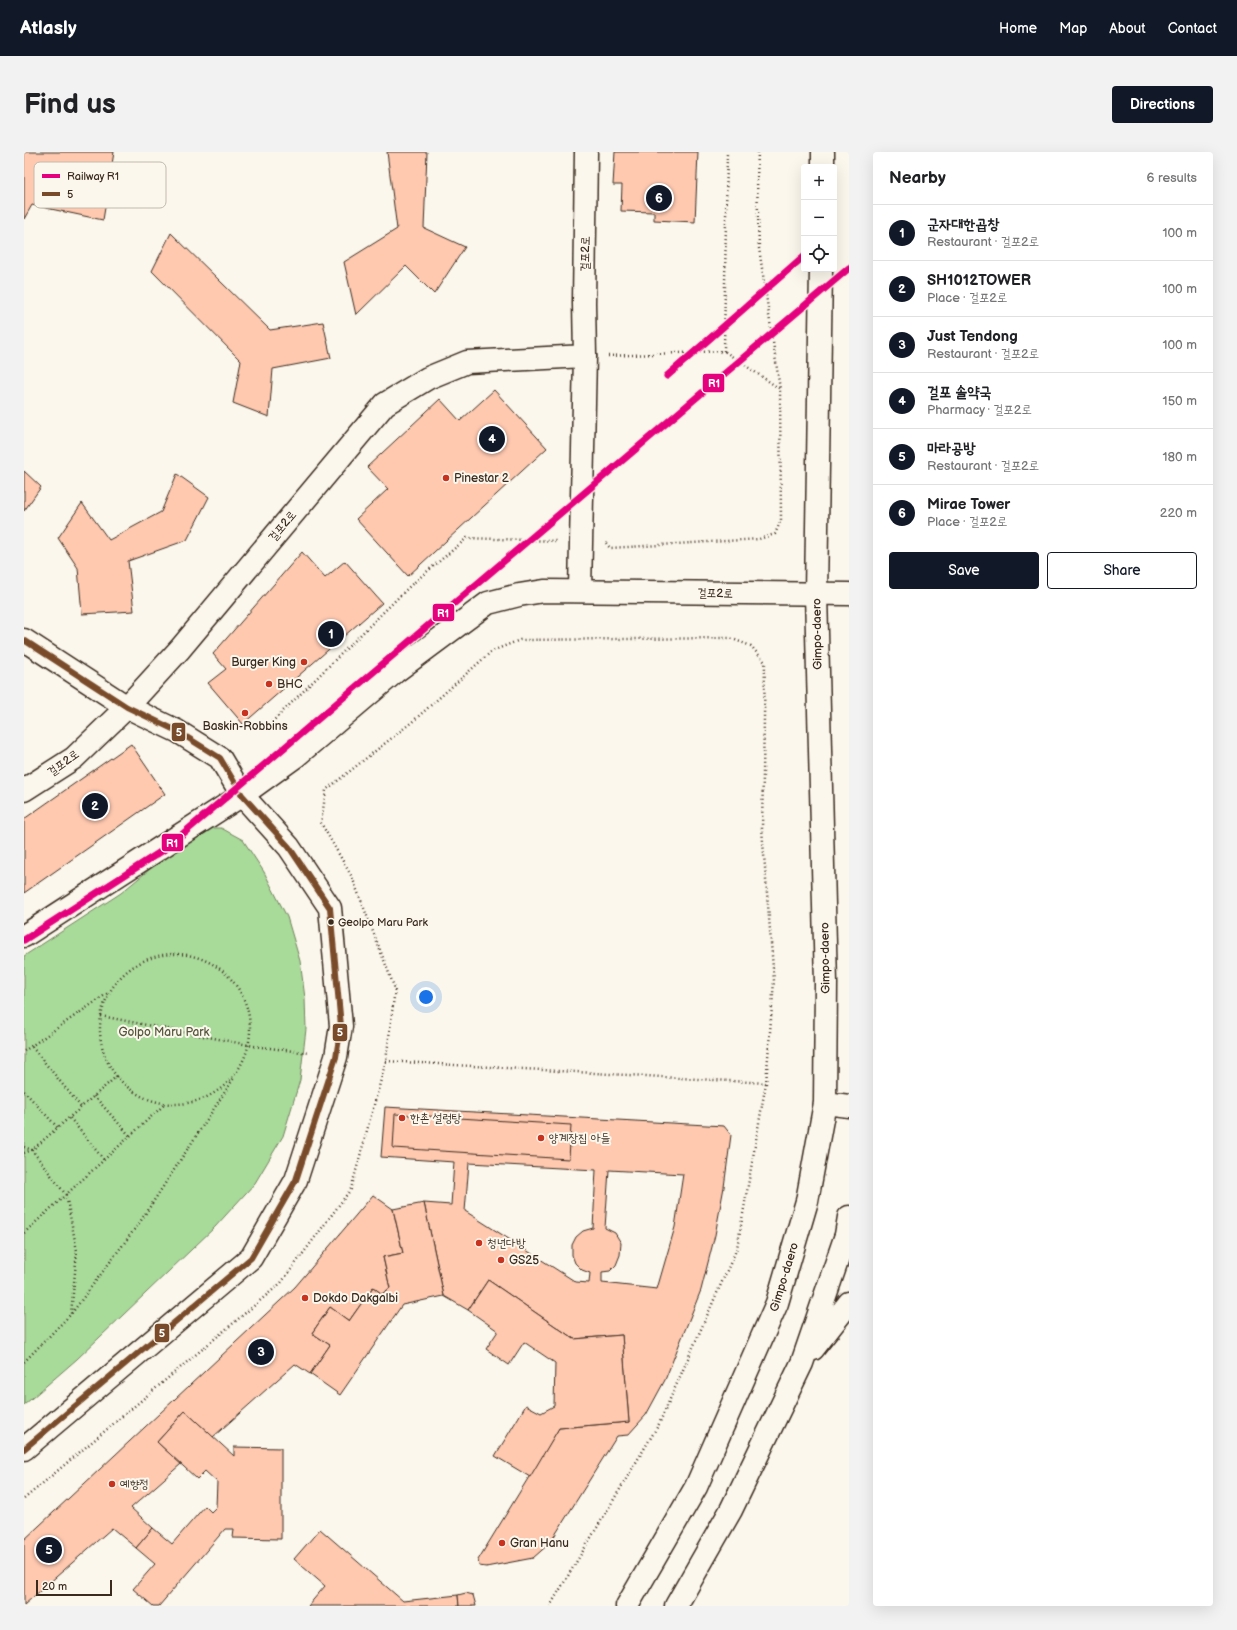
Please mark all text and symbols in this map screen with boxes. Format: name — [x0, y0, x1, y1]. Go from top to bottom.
text: Atlasly — [20, 17, 77, 40]
text: Home — [999, 20, 1037, 37]
text: Map — [1059, 20, 1087, 37]
text: About — [1109, 20, 1146, 37]
text: Contact — [1168, 20, 1217, 37]
button: Directions — [1112, 86, 1213, 123]
text: Find us — [24, 88, 116, 121]
legend — [34, 162, 166, 208]
map controls — [801, 164, 837, 272]
button: + — [801, 164, 837, 200]
text: Nearby — [889, 168, 946, 188]
text: Railway R1 — [67, 170, 119, 183]
text: 6 results — [1147, 170, 1197, 186]
pin: 6 — [646, 183, 672, 213]
text: 5 — [67, 188, 73, 201]
button: − — [801, 200, 837, 236]
text: 군자대한곱창 — [927, 215, 999, 234]
text: 1 — [899, 225, 905, 241]
text: 100 m — [1162, 225, 1197, 241]
text: Restaurant · 걸포2로 — [927, 234, 1039, 250]
street label: 걸포2로 — [578, 236, 593, 272]
button: locate — [801, 236, 837, 272]
text: SH1012TOWER — [927, 271, 1031, 290]
text: 2 — [898, 281, 906, 297]
text: 100 m — [1162, 281, 1197, 297]
text: Place · 걸포2로 — [927, 290, 1008, 306]
text: Just Tendong — [927, 327, 1018, 346]
text: 3 — [898, 337, 906, 353]
text: 100 m — [1162, 337, 1197, 353]
text: Restaurant · 걸포2로 — [927, 346, 1039, 362]
line badge: R1 — [702, 373, 725, 393]
text: R1 — [708, 377, 720, 390]
text: 걸포 솔약국 — [927, 383, 991, 402]
text: 4 — [898, 393, 906, 409]
text: 150 m — [1163, 393, 1197, 409]
text: Pharmacy · 걸포2로 — [927, 402, 1032, 418]
pin: 4 — [479, 424, 505, 454]
text: 마라공방 — [927, 439, 975, 458]
text: 5 — [898, 449, 906, 465]
text: 180 m — [1162, 449, 1197, 465]
text: Restaurant · 걸포2로 — [927, 458, 1039, 474]
place label: Pinestar 2 — [454, 471, 509, 486]
marker: Pinestar 2 — [441, 473, 451, 483]
text: Mirae Tower — [927, 495, 1010, 514]
text: 6 — [898, 505, 906, 521]
text: 220 m — [1160, 505, 1197, 521]
street label: 걸포2로 — [265, 508, 300, 545]
text: Place · 걸포2로 — [927, 514, 1008, 530]
button: Save — [889, 552, 1039, 589]
button: Share — [1047, 552, 1197, 589]
street label: 걸포2로 — [697, 586, 733, 601]
street label: Gimpo-daero — [809, 598, 826, 670]
line badge: R1 — [432, 603, 455, 622]
text: R1 — [437, 607, 449, 620]
pin: 1 — [318, 619, 344, 649]
place label: Burger King — [231, 655, 296, 670]
marker: Burger King — [299, 657, 309, 667]
place label: BHC — [277, 677, 303, 692]
marker: BHC — [264, 679, 274, 689]
marker: Baskin-Robbins — [240, 708, 250, 718]
place label: Baskin-Robbins — [202, 719, 288, 734]
line badge: 5 — [171, 722, 186, 742]
text: 5 — [176, 726, 183, 739]
street label: 걸포2로 — [44, 747, 82, 780]
pin: 2 — [82, 791, 108, 821]
line badge: R1 — [161, 833, 184, 852]
text: R1 — [166, 837, 178, 850]
place label: Geolpo Maru Park — [338, 916, 429, 929]
marker: Geolpo Maru Park — [326, 917, 336, 927]
street label: Gimpo-daero — [817, 922, 834, 994]
your location — [416, 987, 436, 1007]
line badge: 5 — [332, 1023, 348, 1042]
park label: Golpo Maru Park — [119, 1025, 210, 1040]
text: 5 — [337, 1026, 344, 1039]
place label: 한촌 설렁탕 — [410, 1111, 462, 1126]
marker: 한촌 설렁탕 — [397, 1113, 407, 1123]
place label: 양계장집 아들 — [549, 1131, 611, 1146]
marker: 양계장집 아들 — [536, 1133, 546, 1143]
place label: 청년다방 — [487, 1236, 526, 1251]
marker: 청년다방 — [474, 1238, 484, 1248]
street label: Gimpo-daero — [767, 1241, 802, 1314]
place label: GS25 — [509, 1253, 539, 1268]
marker: GS25 — [496, 1255, 506, 1265]
place label: Dokdo Dakgalbi — [313, 1291, 398, 1306]
marker: Dokdo Dakgalbi — [300, 1293, 310, 1303]
line badge: 5 — [154, 1323, 170, 1343]
text: 5 — [159, 1327, 166, 1340]
pin: 3 — [248, 1337, 274, 1367]
place label: 예향정 — [120, 1477, 149, 1492]
marker: 예향정 — [107, 1479, 117, 1489]
pin: 5 — [36, 1535, 62, 1565]
place label: Gran Hanu — [510, 1536, 569, 1551]
marker: Gran Hanu — [497, 1538, 507, 1548]
scale bar — [36, 1578, 112, 1597]
text: 20 m — [42, 1580, 67, 1593]

